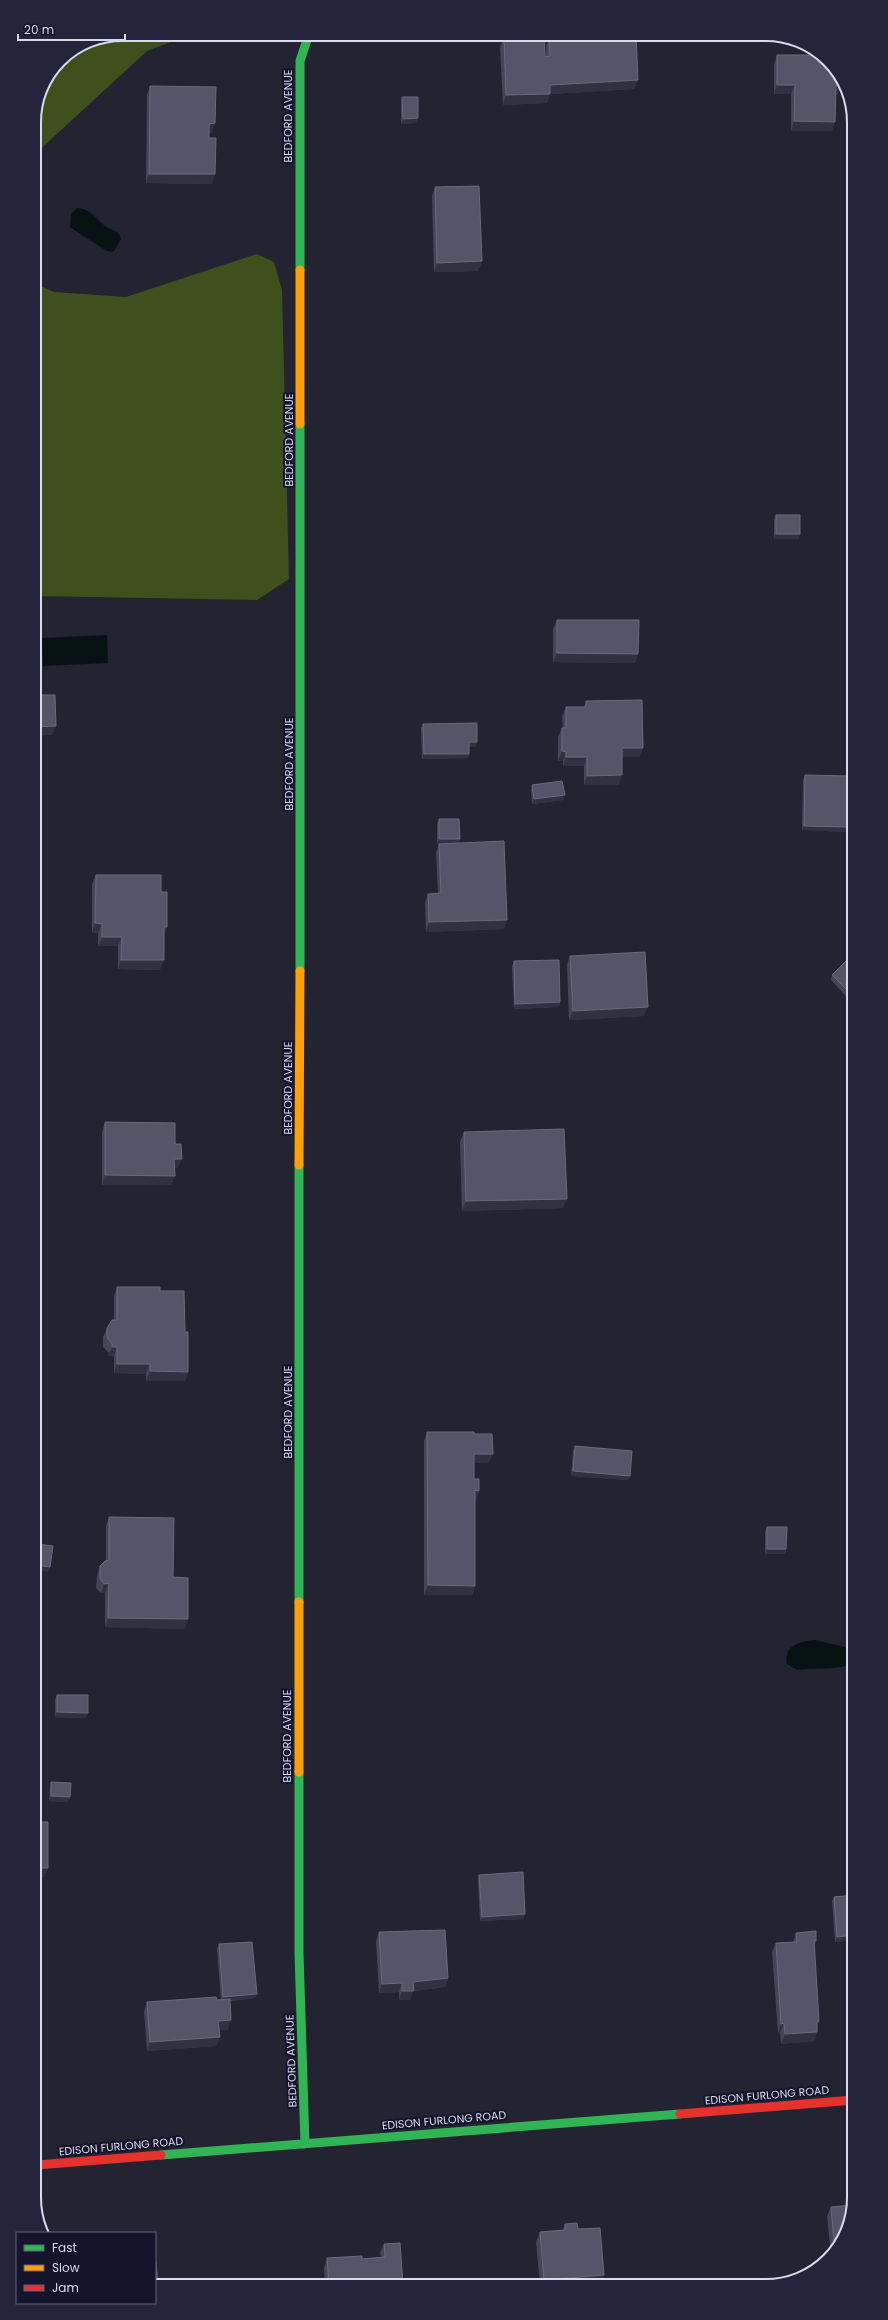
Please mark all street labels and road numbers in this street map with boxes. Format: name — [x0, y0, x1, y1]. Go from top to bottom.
street label: BEDFORD AVENUE — [280, 69, 296, 163]
street label: BEDFORD AVENUE — [281, 393, 297, 487]
street label: BEDFORD AVENUE — [281, 717, 297, 811]
street label: BEDFORD AVENUE — [280, 1041, 296, 1135]
street label: BEDFORD AVENUE — [280, 1365, 296, 1459]
street label: BEDFORD AVENUE — [279, 1689, 295, 1783]
street label: BEDFORD AVENUE — [281, 2014, 301, 2108]
street label: EDISON FURLONG ROAD — [704, 2082, 830, 2108]
street label: EDISON FURLONG ROAD — [381, 2107, 507, 2133]
street label: EDISON FURLONG ROAD — [58, 2133, 184, 2159]

